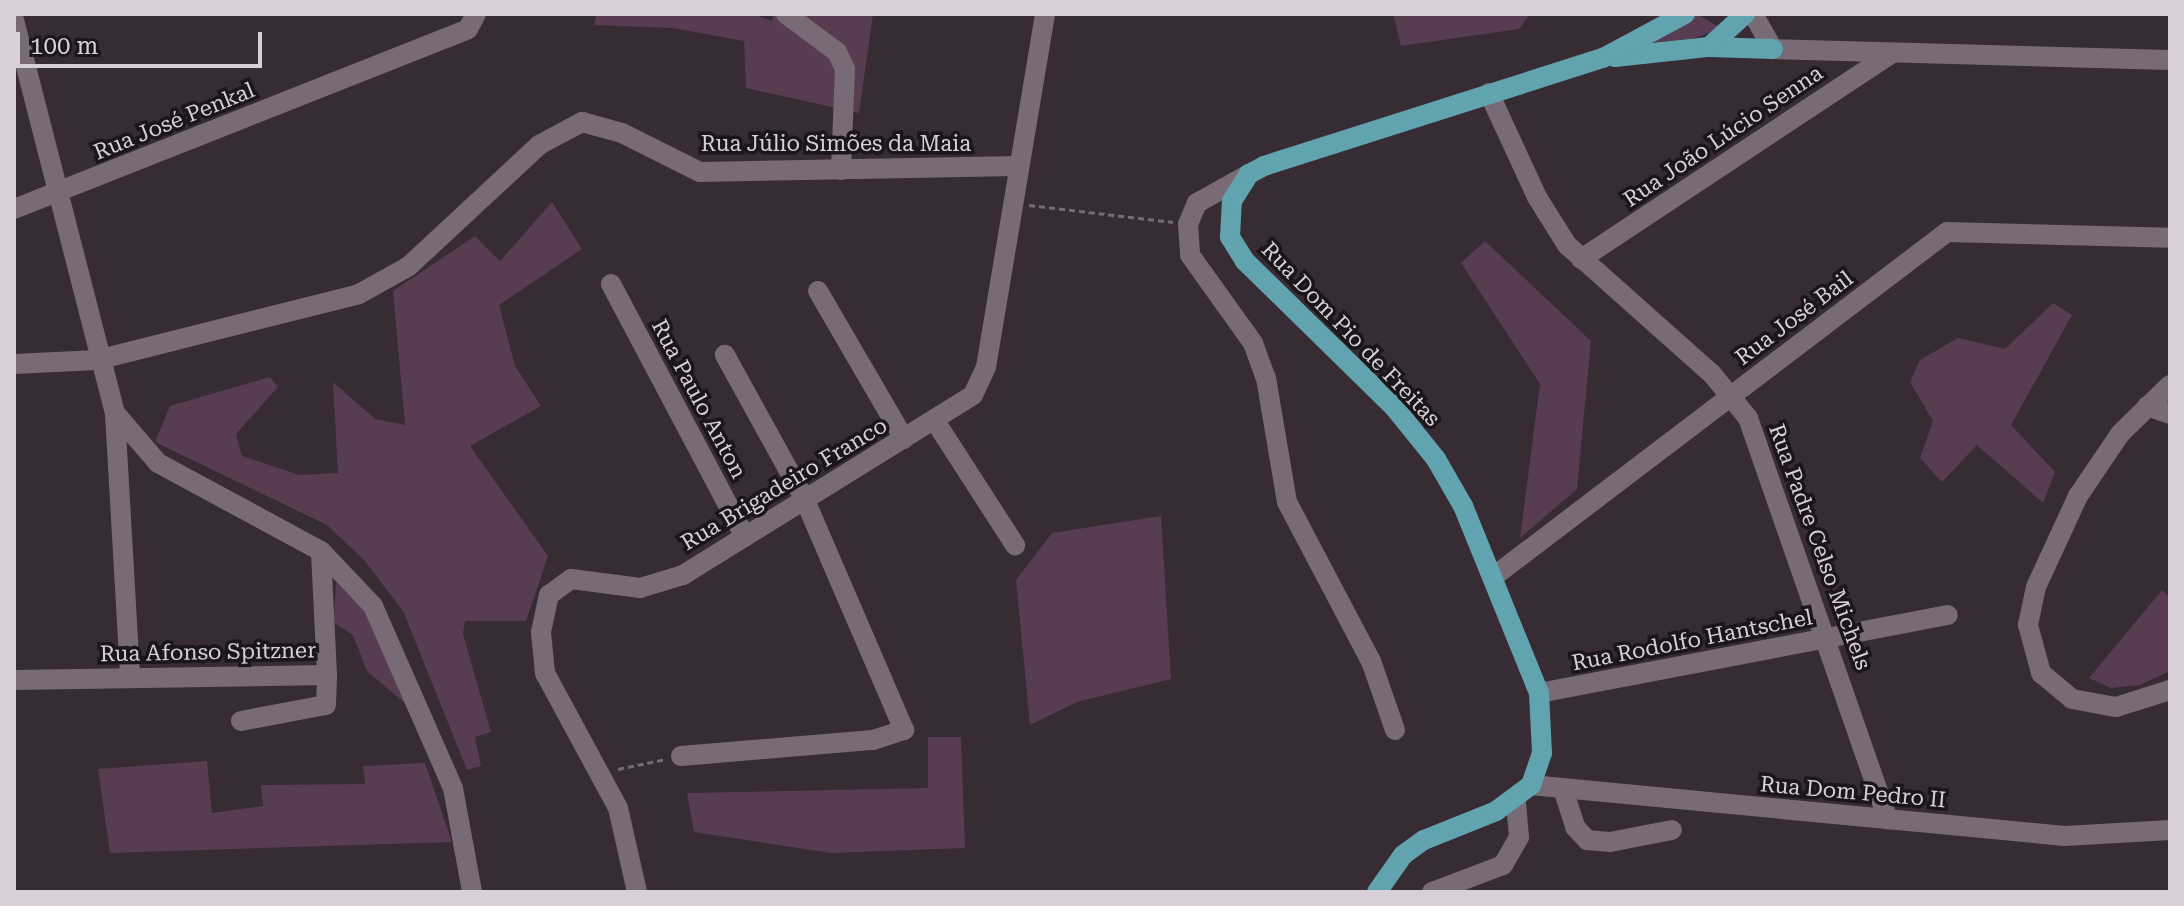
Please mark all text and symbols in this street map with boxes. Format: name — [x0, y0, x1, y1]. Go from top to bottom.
scale bar — [20, 16, 266, 66]
text: 100 m — [30, 32, 98, 60]
street label: Rua João Lúcio Senna — [1618, 60, 1828, 212]
street label: Rua José Penkal — [90, 77, 258, 165]
street label: Rua Júlio Simões da Maia — [701, 131, 971, 157]
street label: Rua Dom Pio de Freitas — [1256, 236, 1446, 432]
street label: Rua José Bail — [1730, 265, 1858, 371]
street label: Rua Paulo Anton — [646, 315, 752, 483]
street label: Rua Brigadeiro Franco — [676, 412, 892, 556]
street label: Rua Padre Celso Michels — [1763, 421, 1877, 673]
street label: Rua Rodolfo Hantschel — [1570, 604, 1814, 676]
street label: Rua Afonso Spitzner — [100, 637, 316, 667]
street label: Rua Dom Pedro II — [1759, 771, 1947, 813]

